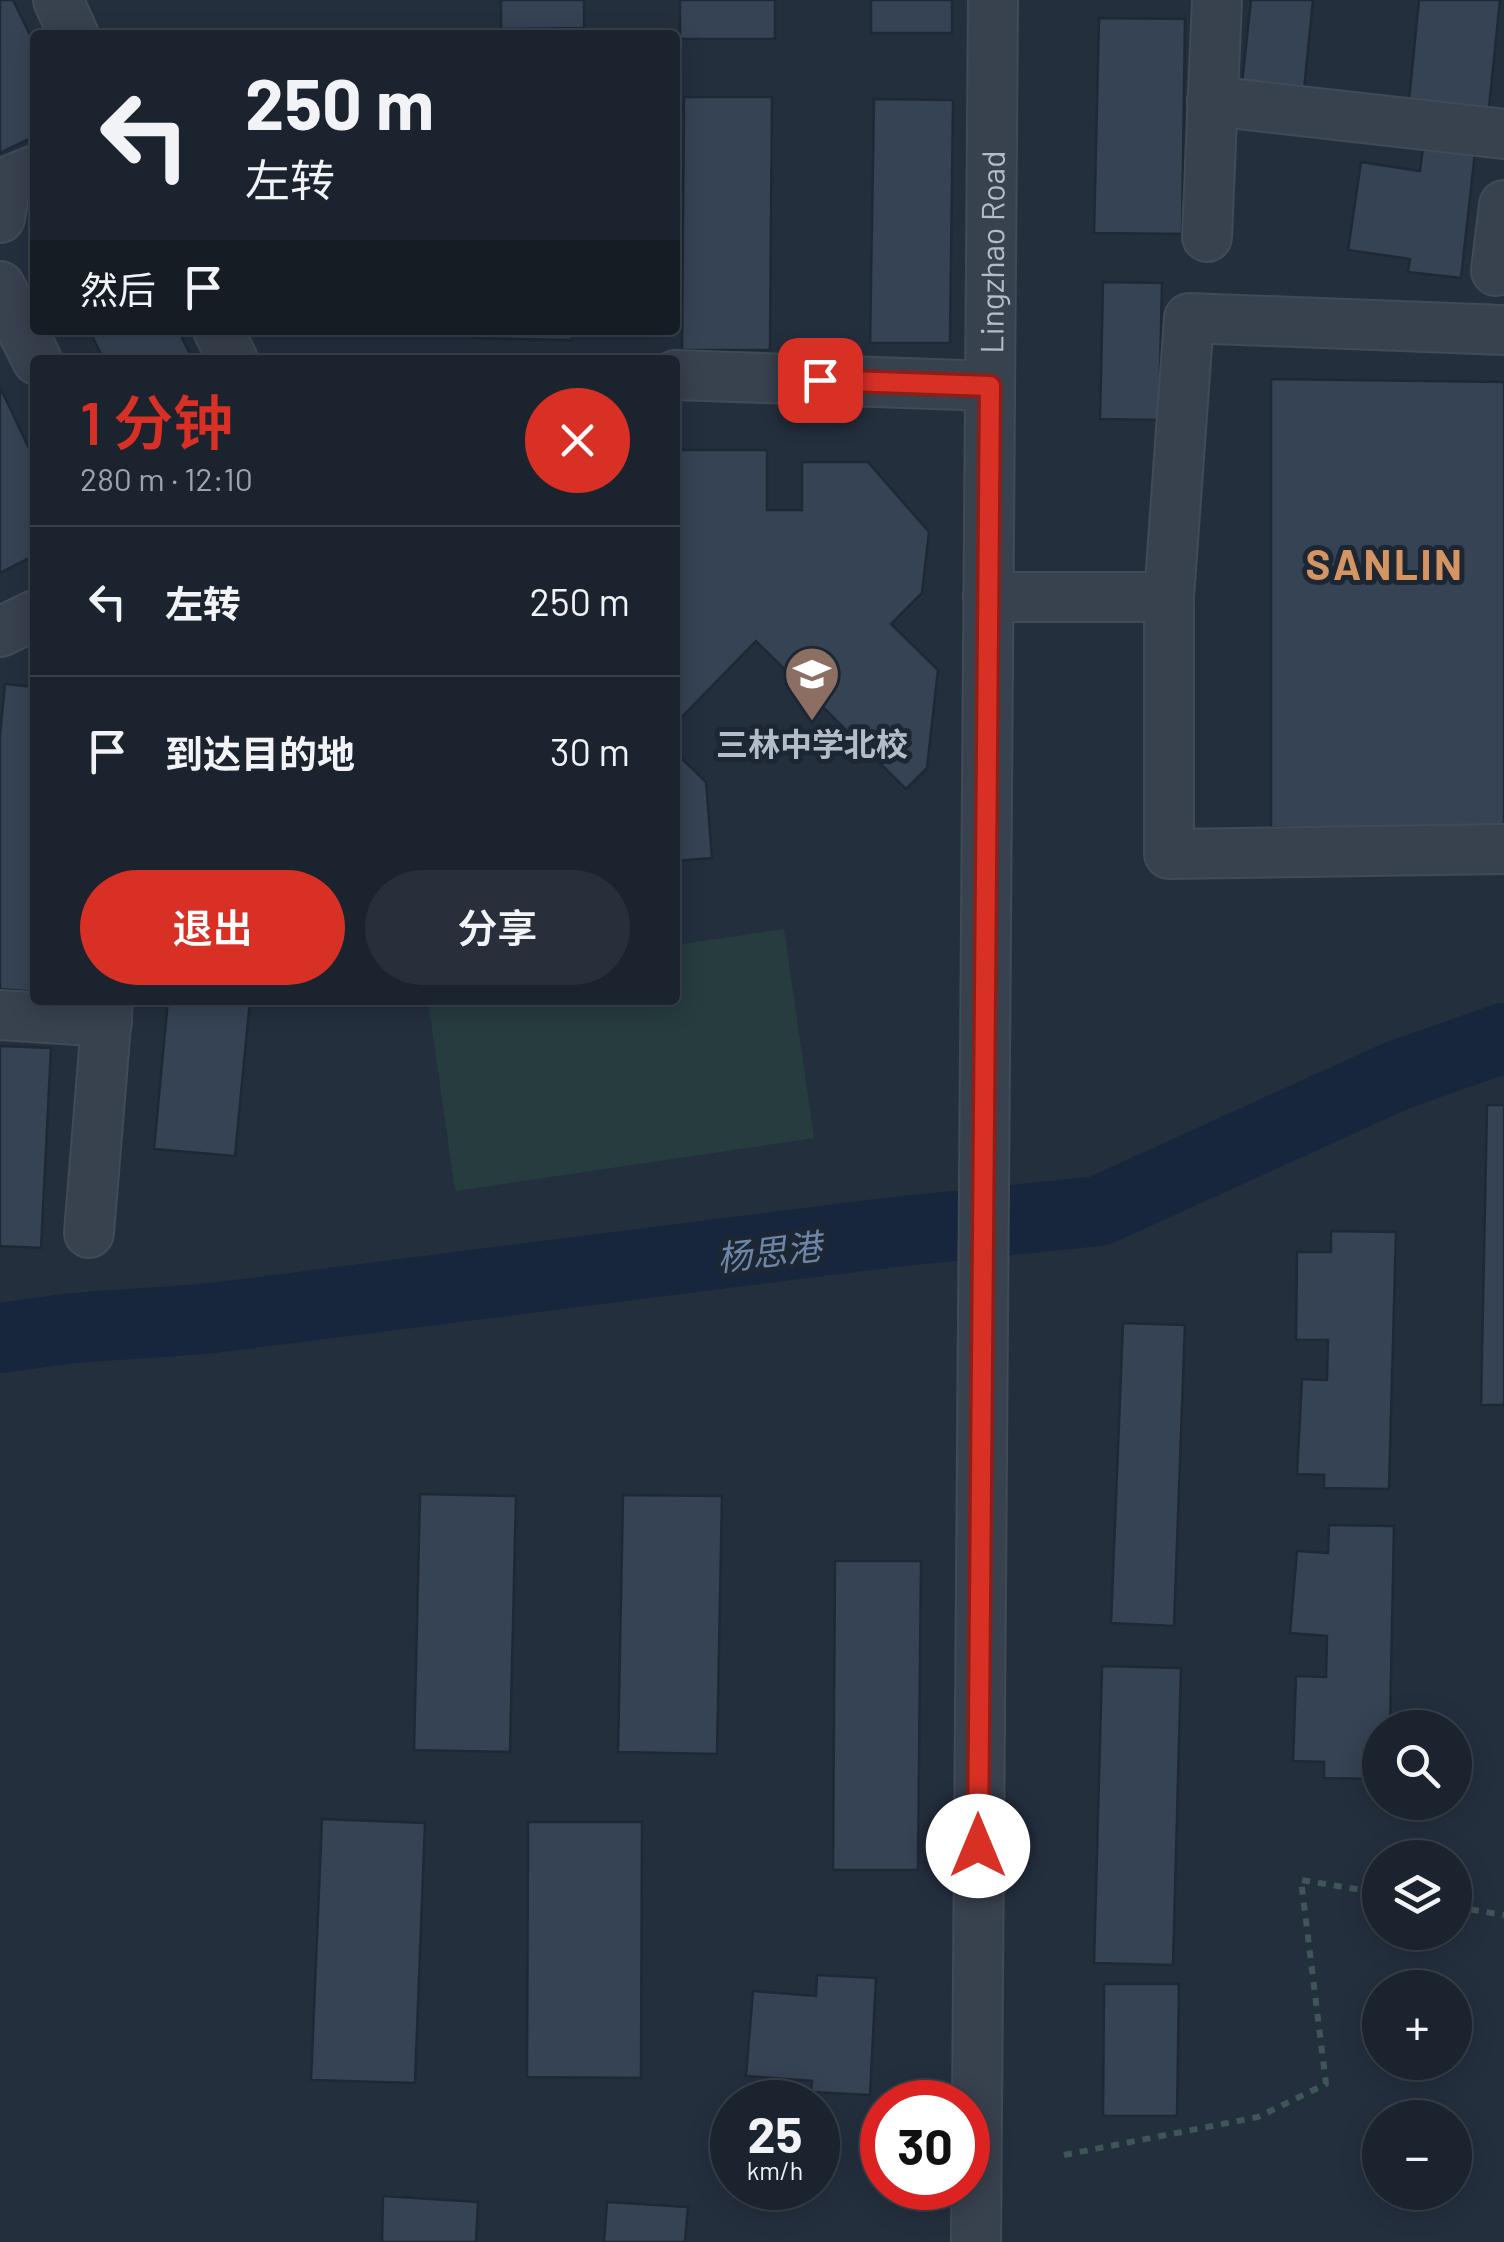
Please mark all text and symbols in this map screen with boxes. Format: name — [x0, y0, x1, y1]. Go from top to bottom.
text: 250 m — [245, 60, 434, 144]
icon: left — [80, 70, 210, 200]
street label: Lingzhao Road — [971, 150, 1011, 354]
text: 左转 — [245, 152, 335, 206]
icon: arrive — [176, 260, 231, 315]
text: 然后 — [80, 266, 156, 312]
pin — [778, 338, 863, 423]
icon: arrive — [793, 353, 848, 408]
text: 1 分钟 — [80, 385, 233, 457]
button: close — [525, 388, 630, 493]
text: 280 m · 12:10 — [80, 459, 253, 497]
district label: SANLIN — [1305, 538, 1465, 588]
icon: left — [80, 574, 135, 629]
text: 250 m — [530, 578, 630, 624]
text: 左转 — [165, 580, 241, 626]
school or university icon: 三林中学北校 — [782, 644, 842, 723]
icon: arrive — [80, 724, 135, 779]
place label: 三林中学北校 — [716, 724, 908, 762]
text: 30 m — [550, 728, 630, 774]
text: 到达目的地 — [165, 730, 355, 776]
button: 退出 — [80, 870, 345, 985]
button: 分享 — [365, 870, 630, 985]
water label: 杨思港 — [714, 1223, 829, 1278]
map controls — [1362, 1710, 1472, 2210]
button: search — [1362, 1710, 1472, 1820]
position arrow — [926, 1794, 1030, 1898]
button: layers — [1362, 1840, 1472, 1950]
button: + — [1362, 1970, 1472, 2080]
speed limit sign: 30 — [860, 2080, 990, 2210]
button: − — [1362, 2100, 1472, 2210]
text: 25 — [748, 2103, 802, 2163]
text: km/h — [747, 2155, 803, 2185]

